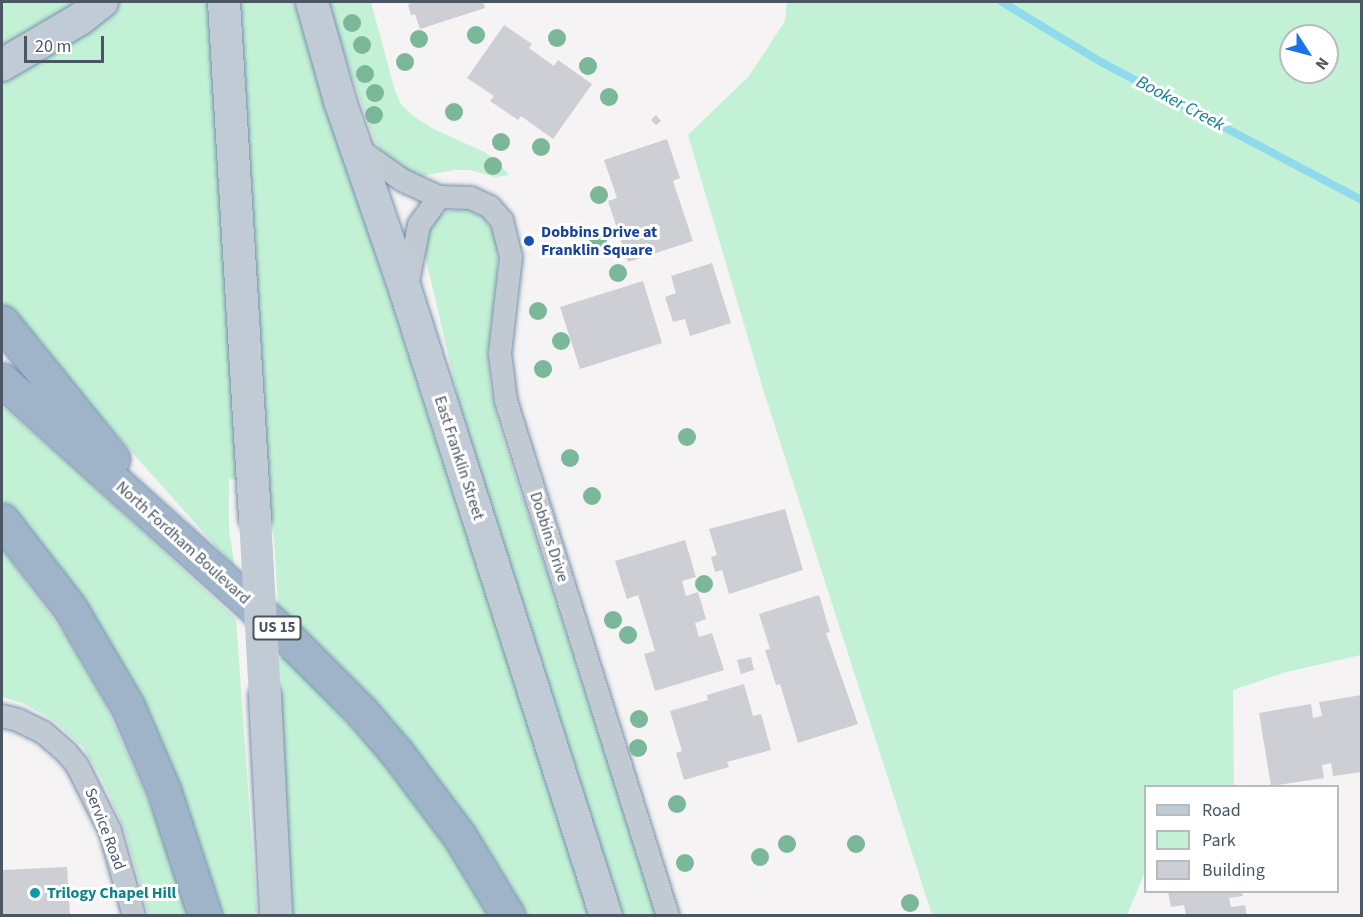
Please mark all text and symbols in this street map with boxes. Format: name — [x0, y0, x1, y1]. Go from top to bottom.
scale bar — [27, 24, 106, 62]
north arrow — [1279, 24, 1339, 84]
text: 20 m — [35, 34, 71, 59]
text: N — [1310, 53, 1334, 74]
water label: Booker Creek — [1132, 72, 1228, 136]
place label: Dobbins Drive at Franklin Square — [541, 222, 657, 260]
marker: Dobbins Drive at Franklin Square — [522, 234, 536, 248]
street label: East Franklin Street — [430, 394, 488, 522]
street label: North Fordham Boulevard — [112, 478, 254, 608]
street label: Dobbins Drive — [525, 490, 573, 584]
road number: US 15 — [252, 616, 302, 640]
street label: Service Road — [81, 785, 129, 873]
legend — [1144, 785, 1339, 893]
text: Road — [1202, 798, 1241, 823]
text: Park — [1202, 828, 1236, 853]
text: Building — [1202, 858, 1265, 883]
place label: Trilogy Chapel Hill — [47, 883, 176, 903]
marker: Trilogy Chapel Hill — [28, 886, 42, 900]

